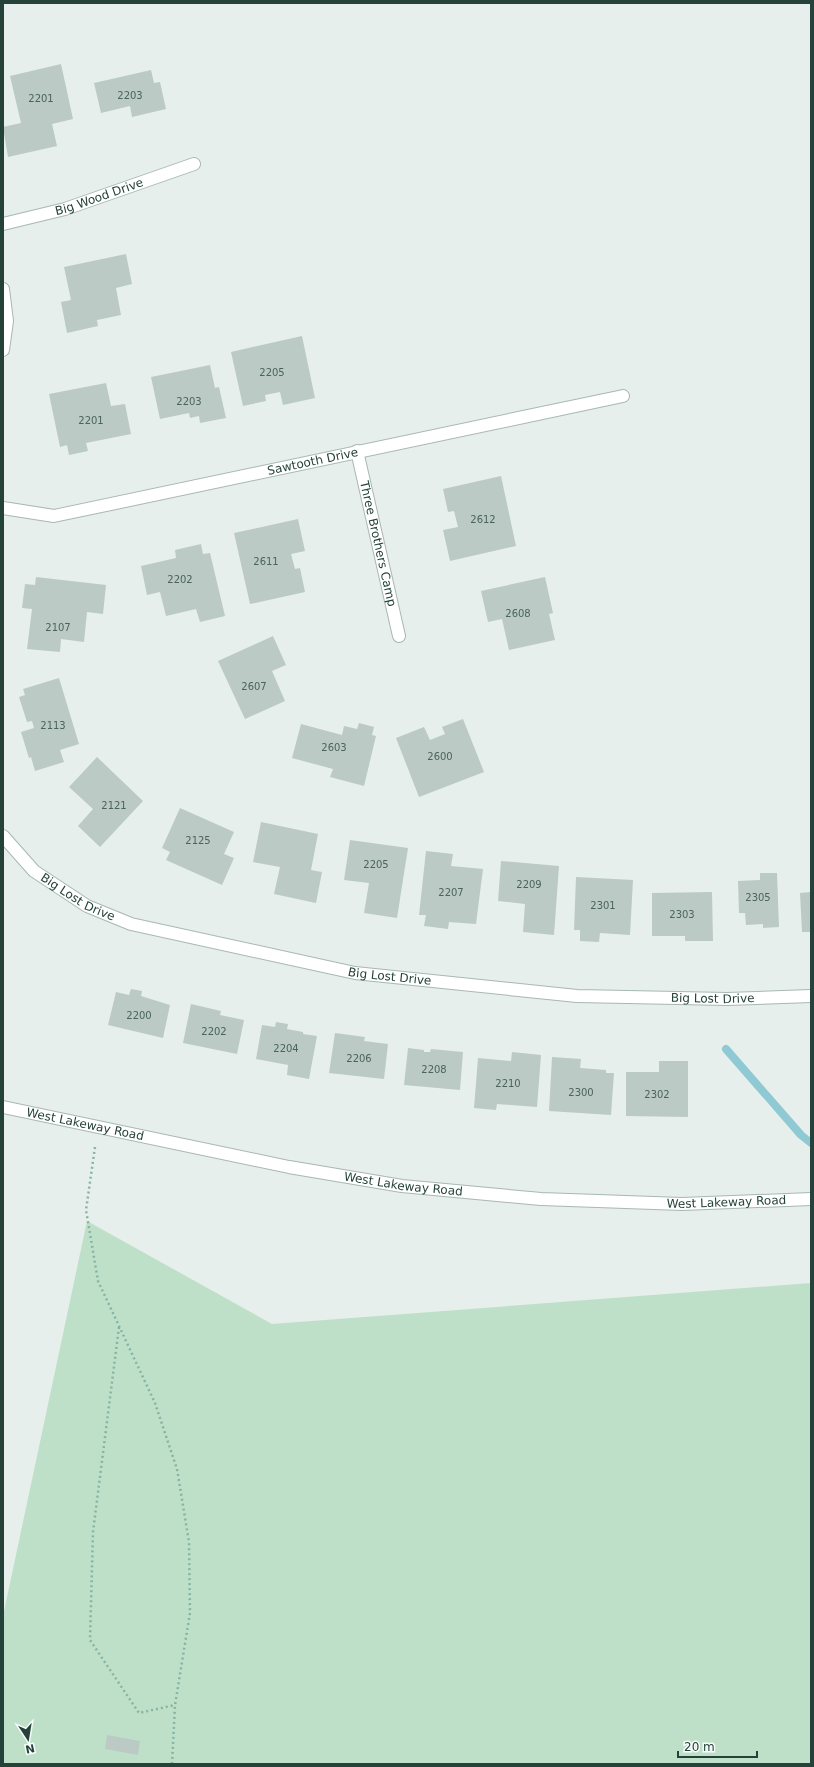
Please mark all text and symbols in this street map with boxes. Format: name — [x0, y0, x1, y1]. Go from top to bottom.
house number: 2203 — [117, 90, 143, 101]
house number: 2201 — [28, 93, 54, 104]
street label: Big Wood Drive — [54, 175, 145, 218]
house number: 2205 — [259, 367, 285, 378]
house number: 2203 — [176, 396, 202, 407]
house number: 2201 — [78, 415, 104, 426]
street label: Sawtooth Drive — [266, 445, 359, 478]
street label: Three Brothers Camp — [357, 479, 399, 608]
house number: 2612 — [470, 514, 496, 525]
house number: 2611 — [253, 556, 279, 567]
house number: 2202 — [167, 574, 193, 585]
house number: 2608 — [505, 608, 531, 619]
house number: 2107 — [45, 622, 71, 633]
house number: 2607 — [241, 681, 267, 692]
house number: 2113 — [40, 720, 66, 731]
house number: 2603 — [321, 742, 347, 753]
house number: 2600 — [427, 751, 453, 762]
house number: 2121 — [101, 800, 127, 811]
house number: 2125 — [185, 835, 211, 846]
house number: 2205 — [363, 859, 389, 870]
street label: Big Lost Drive — [38, 870, 117, 924]
house number: 2209 — [516, 879, 542, 890]
house number: 2207 — [438, 887, 464, 898]
house number: 2305 — [745, 892, 771, 903]
house number: 2301 — [590, 900, 616, 911]
house number: 2303 — [669, 909, 695, 920]
street label: Big Lost Drive — [347, 965, 432, 988]
street label: Big Lost Drive — [671, 991, 755, 1006]
house number: 2200 — [126, 1010, 152, 1021]
house number: 2202 — [201, 1026, 227, 1037]
house number: 2204 — [273, 1043, 299, 1054]
house number: 2206 — [346, 1053, 372, 1064]
house number: 2208 — [421, 1064, 447, 1075]
house number: 2210 — [495, 1078, 521, 1089]
house number: 2300 — [568, 1087, 594, 1098]
house number: 2302 — [644, 1089, 670, 1100]
street label: West Lakeway Road — [25, 1105, 145, 1143]
street label: West Lakeway Road — [343, 1169, 463, 1199]
street label: West Lakeway Road — [666, 1193, 786, 1211]
north arrow — [8, 1719, 48, 1759]
scale bar — [678, 1733, 757, 1759]
text: 20 m — [684, 1740, 715, 1754]
text: N — [24, 1741, 36, 1756]

